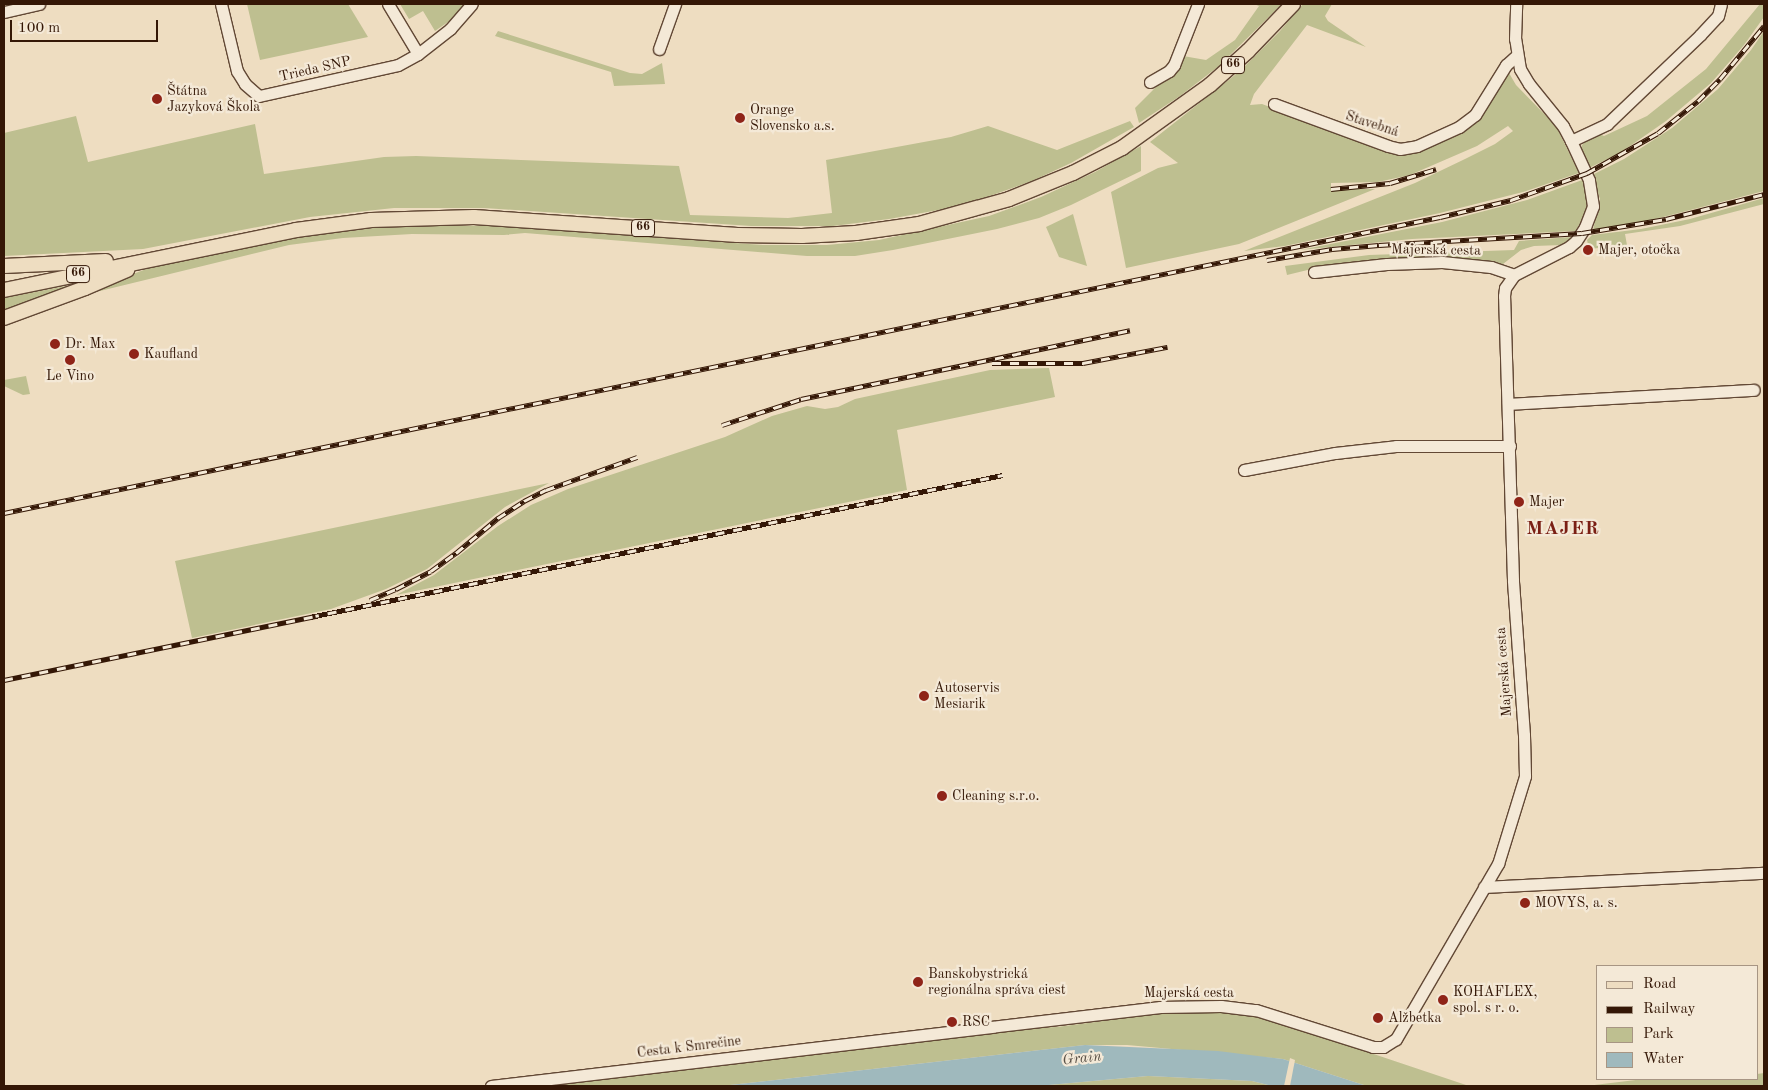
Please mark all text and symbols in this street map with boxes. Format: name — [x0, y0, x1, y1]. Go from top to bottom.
scale bar — [12, 10, 160, 42]
text: 100 m — [18, 21, 60, 36]
street label: Trieda SNP — [278, 53, 352, 85]
road number: 66 — [1220, 56, 1246, 74]
place label: Štátna Jazyková Škola — [167, 83, 260, 115]
marker: Štátna Jazyková Škola — [151, 93, 163, 105]
place label: Orange Slovensko a.s. — [750, 102, 835, 134]
street label: Stavebná — [1343, 108, 1401, 140]
marker: Orange Slovensko a.s. — [734, 112, 746, 124]
road number: 66 — [630, 218, 656, 238]
street label: Majerská cesta — [1391, 241, 1481, 259]
place label: Majer, otočka — [1598, 242, 1680, 258]
marker: Majer, otočka — [1582, 244, 1594, 256]
road number: 66 — [66, 264, 90, 284]
place label: Dr. Max — [65, 336, 115, 352]
marker: Dr. Max — [49, 338, 61, 350]
place label: Kaufland — [144, 346, 198, 362]
marker: Kaufland — [128, 348, 140, 360]
marker: Le Vino — [64, 354, 76, 366]
place label: Le Vino — [46, 368, 94, 384]
place label: Majer — [1529, 494, 1564, 510]
marker: Majer — [1513, 496, 1525, 508]
district label: MAJER — [1526, 519, 1600, 541]
street label: Majerská cesta — [1492, 627, 1516, 717]
place label: Autoservis Mesiarik — [934, 680, 1000, 712]
marker: Autoservis Mesiarik — [918, 690, 930, 702]
place label: Cleaning s.r.o. — [952, 788, 1039, 804]
marker: Cleaning s.r.o. — [936, 790, 948, 802]
place label: MOVYS, a. s. — [1535, 895, 1618, 911]
marker: MOVYS, a. s. — [1519, 897, 1531, 909]
legend — [1596, 965, 1758, 1080]
place label: Banskobystrická regionálna správa ciest — [928, 966, 1066, 999]
marker: Banskobystrická regionálna správa ciest — [912, 976, 924, 988]
text: Road — [1643, 977, 1676, 992]
place label: KOHAFLEX, spol. s r. o. — [1453, 984, 1537, 1016]
street label: Majerská cesta — [1144, 985, 1234, 1001]
marker: KOHAFLEX, spol. s r. o. — [1437, 994, 1449, 1006]
text: Railway — [1643, 1002, 1696, 1017]
place label: Alžbetka — [1388, 1010, 1441, 1026]
marker: Alžbetka — [1372, 1012, 1384, 1024]
place label: RSC — [962, 1014, 990, 1030]
marker: RSC — [946, 1016, 958, 1028]
text: Park — [1643, 1027, 1674, 1042]
street label: Cesta k Smrečine — [636, 1032, 742, 1062]
water label: Grain — [1062, 1048, 1102, 1070]
text: Water — [1643, 1052, 1684, 1067]

